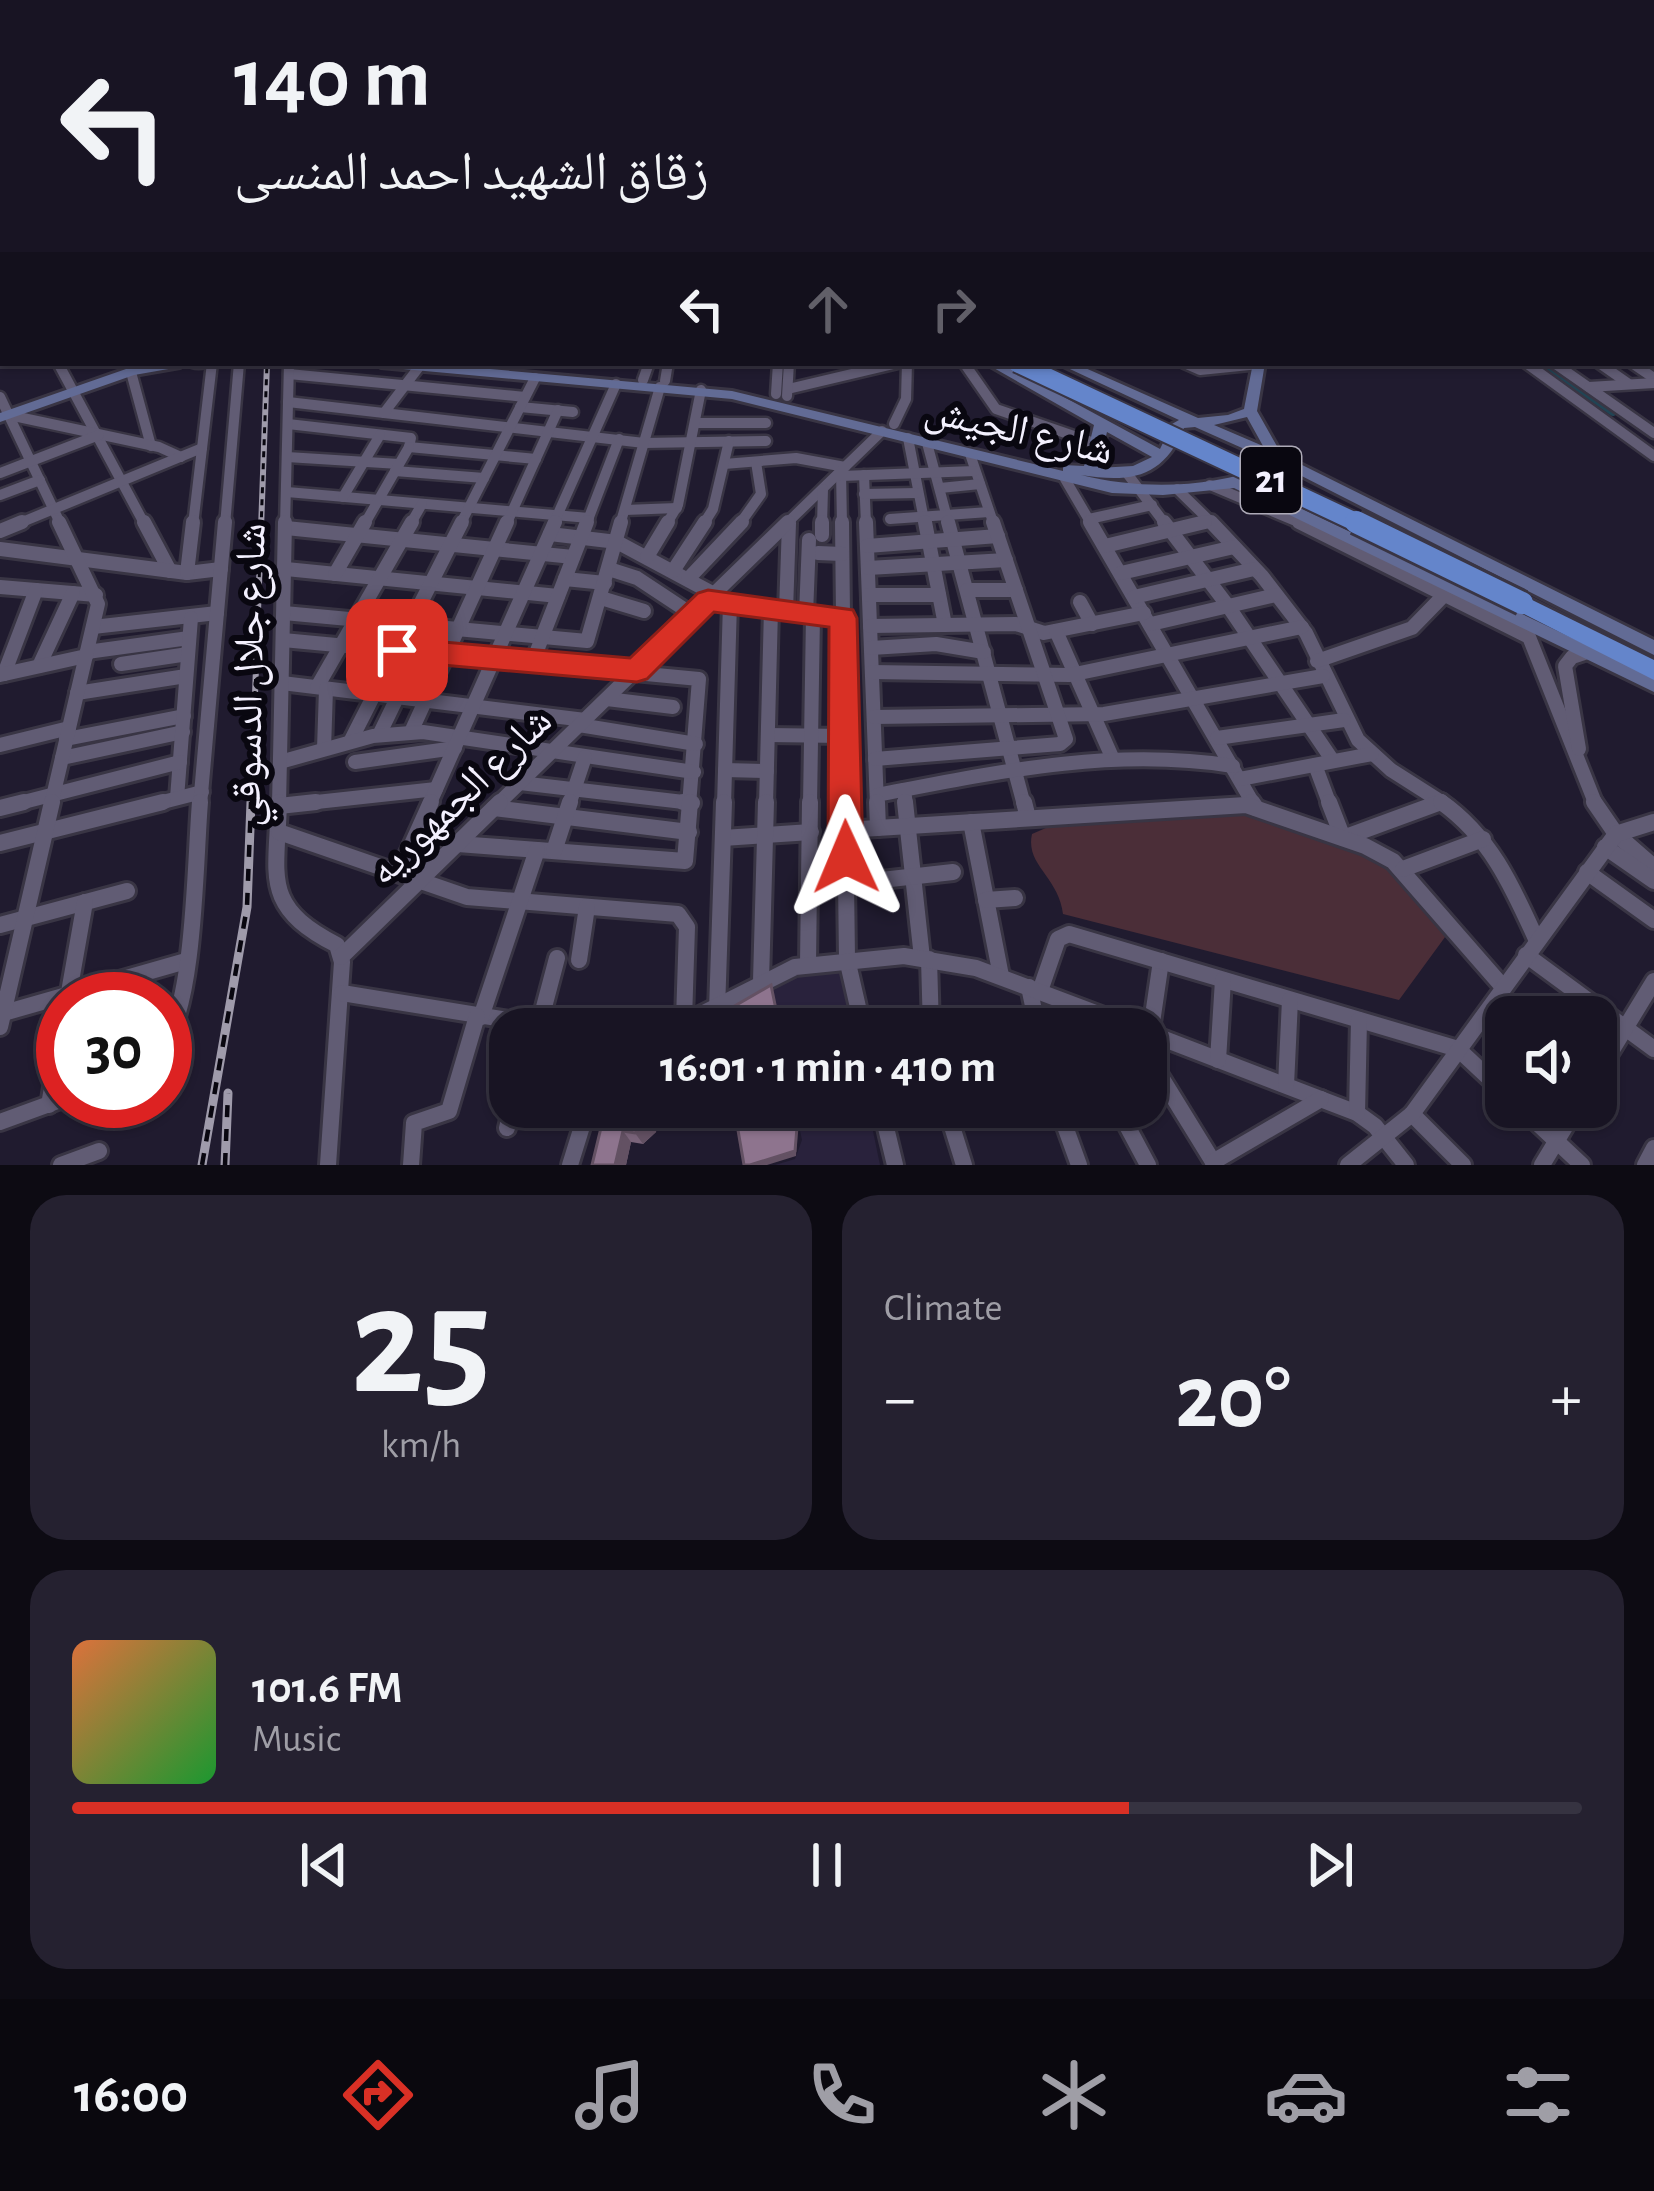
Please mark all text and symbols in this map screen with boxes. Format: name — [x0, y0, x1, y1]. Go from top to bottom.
text: 140 m — [234, 38, 431, 122]
icon: left — [36, 48, 192, 204]
text: زقاق الشهيد احمد المنسى — [234, 146, 709, 200]
icon: left — [669, 276, 735, 342]
icon: ahead — [795, 276, 861, 342]
icon: right — [921, 276, 987, 342]
street label: شارع الجيش — [920, 388, 1117, 476]
road number: 21 — [1241, 447, 1301, 513]
street label: شارع جلال الدسوقي — [225, 523, 283, 827]
pin — [346, 599, 448, 701]
icon: arrive — [364, 617, 430, 683]
street label: شارع الجمهوريه — [360, 699, 562, 896]
position arrow — [783, 794, 909, 920]
speed limit sign: 30 — [36, 972, 192, 1128]
map controls — [1485, 996, 1617, 1128]
button: sound — [1485, 996, 1617, 1128]
text: 16:01 · 1 min · 410 m — [660, 1045, 996, 1090]
text: 25 — [351, 1266, 491, 1422]
text: Climate — [884, 1289, 1002, 1328]
text: 20° — [1175, 1354, 1291, 1444]
text: − — [884, 1366, 916, 1432]
text: + — [1550, 1366, 1582, 1432]
text: km/h — [381, 1426, 461, 1465]
text: 101.6 FM — [252, 1666, 403, 1711]
text: Music — [252, 1720, 341, 1759]
icon: previous — [291, 1832, 357, 1898]
icon: pause — [794, 1832, 860, 1898]
icon: next — [1297, 1832, 1363, 1898]
icon: directions — [336, 2053, 420, 2137]
icon: music — [568, 2053, 652, 2137]
icon: phone — [800, 2053, 884, 2137]
icon: climate — [1032, 2053, 1116, 2137]
icon: car — [1264, 2053, 1348, 2137]
icon: filters — [1496, 2053, 1580, 2137]
text: 16:00 — [74, 2068, 188, 2122]

